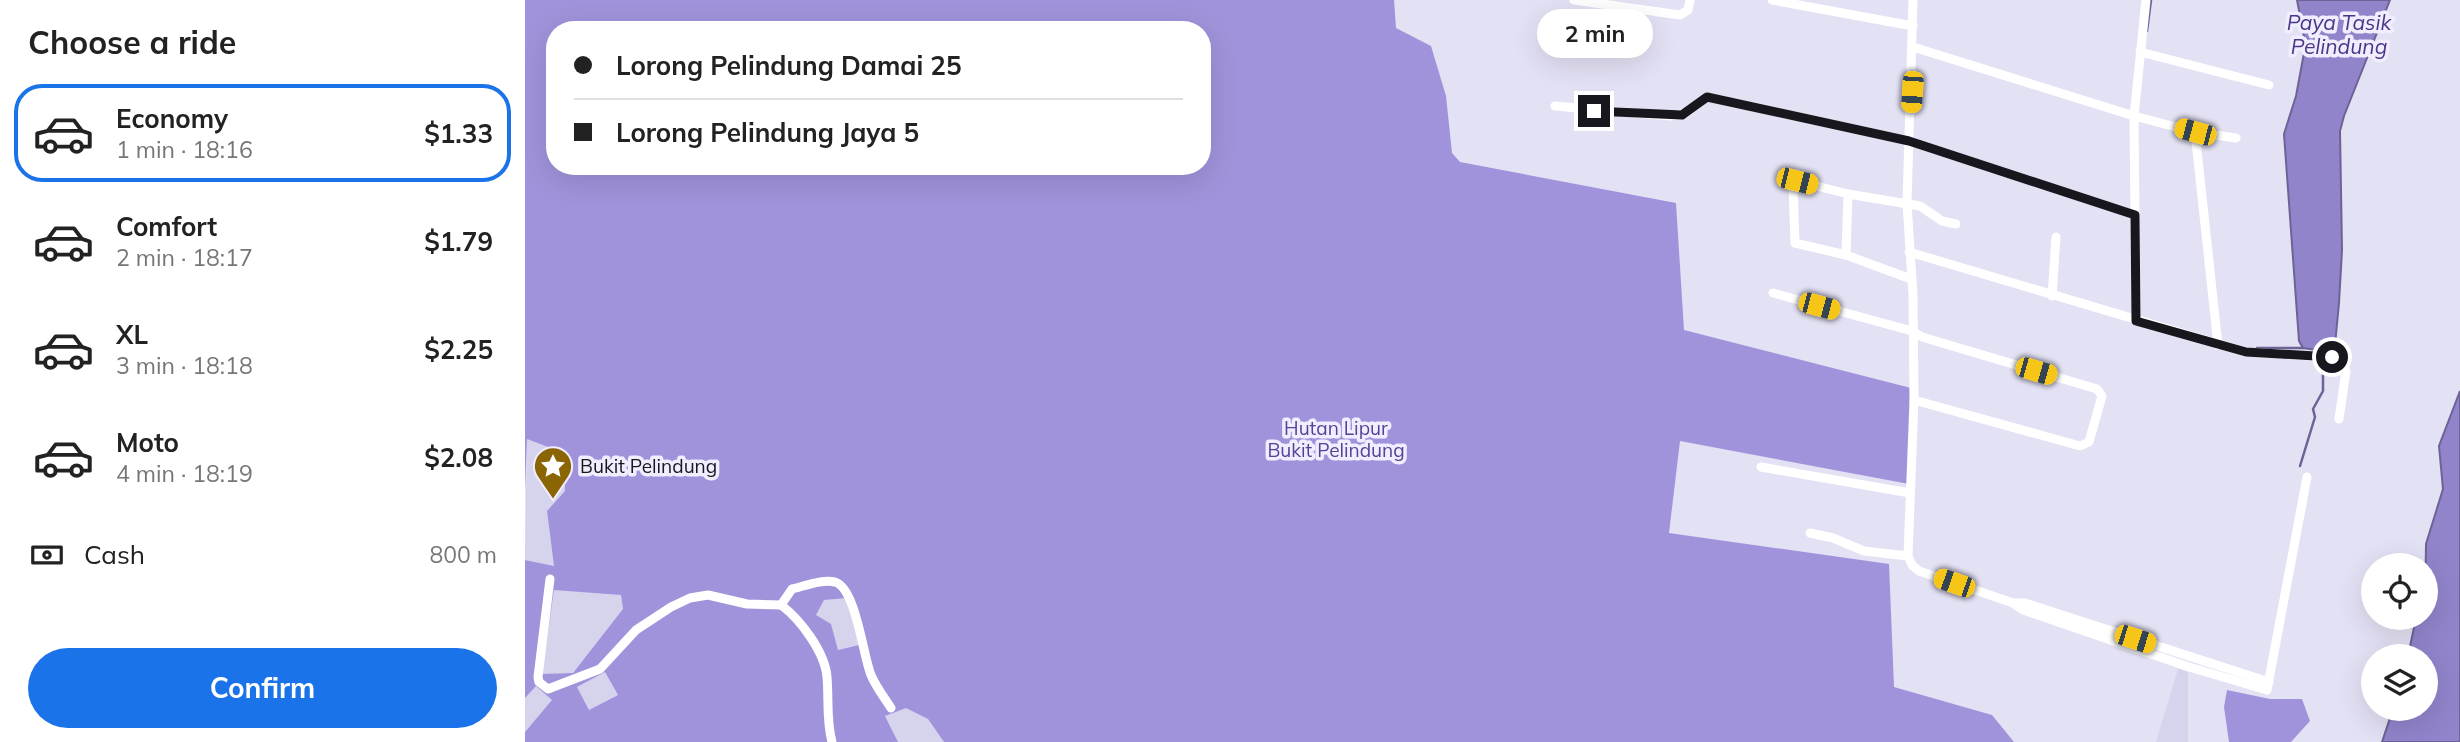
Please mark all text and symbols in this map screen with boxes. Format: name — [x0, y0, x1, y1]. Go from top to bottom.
water label: Paya Tasik Pelindung — [2287, 9, 2392, 59]
callout: 2 min — [1536, 10, 1652, 58]
text: 2 min — [1565, 19, 1625, 48]
text: Choose a ride — [28, 22, 236, 62]
text: Lorong Pelindung Damai 25 — [616, 49, 962, 82]
car — [1901, 70, 1924, 114]
route end — [1578, 95, 1610, 127]
icon: car — [32, 102, 95, 165]
text: Economy — [116, 102, 228, 135]
text: Lorong Pelindung Jaya 5 — [616, 116, 919, 149]
car — [2172, 116, 2219, 148]
text: $1.33 — [424, 117, 493, 150]
text: 1 min · 18:16 — [116, 135, 253, 164]
car — [1775, 166, 1820, 196]
icon: car — [32, 210, 95, 273]
text: Comfort — [116, 210, 217, 243]
text: $1.79 — [424, 225, 493, 258]
text: 2 min · 18:17 — [116, 243, 253, 272]
car — [1796, 290, 1843, 322]
icon: car — [32, 318, 95, 381]
text: XL — [116, 318, 148, 351]
text: $2.25 — [424, 333, 493, 366]
route start — [2316, 341, 2348, 373]
text: 3 min · 18:18 — [116, 351, 253, 380]
car — [2013, 355, 2060, 387]
park label: Hutan Lipur Bukit Pelindung — [1267, 416, 1405, 462]
icon: car — [32, 426, 95, 489]
text: Moto — [116, 426, 179, 459]
text: $2.08 — [424, 441, 493, 474]
place icon: Bukit Pelindung — [532, 445, 574, 500]
place label: Bukit Pelindung — [580, 454, 717, 478]
text: 4 min · 18:19 — [116, 459, 253, 488]
icon: cash — [28, 536, 66, 574]
text: Cash — [84, 538, 145, 571]
text: 800 m — [429, 540, 497, 569]
map controls — [2361, 553, 2438, 721]
button: locate — [2361, 553, 2438, 630]
car — [1931, 566, 1978, 600]
car — [2112, 623, 2159, 655]
button: layers — [2361, 644, 2438, 721]
button: Confirm — [28, 648, 497, 728]

